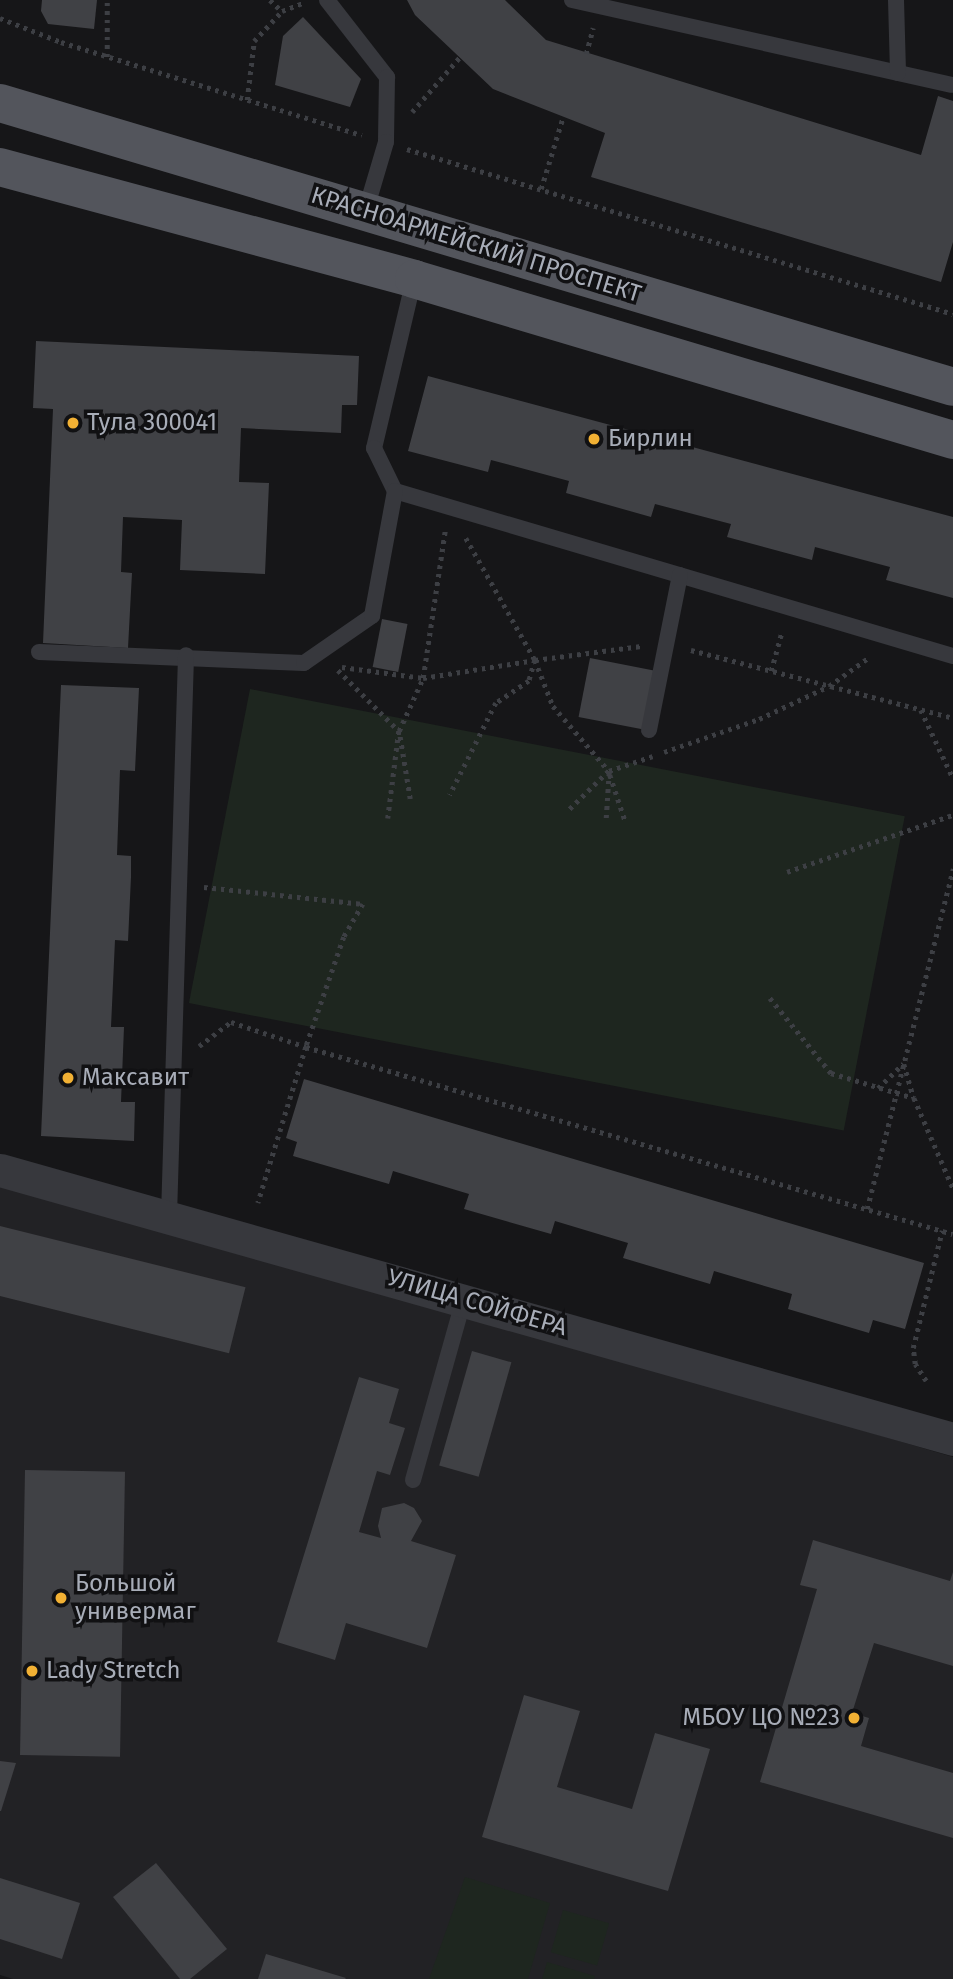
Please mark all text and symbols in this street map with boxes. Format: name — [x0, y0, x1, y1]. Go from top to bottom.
street label: КРАСНОАРМЕЙСКИЙ ПРОСПЕКТ — [307, 181, 645, 309]
place label: Тула 300041 — [87, 409, 217, 437]
marker: Тула 300041 — [65, 415, 81, 431]
place label: Бирлин — [608, 425, 693, 453]
marker: Бирлин — [586, 431, 602, 447]
place label: Максавит — [82, 1064, 189, 1092]
marker: Максавит — [60, 1070, 76, 1086]
street label: УЛИЦА СОЙФЕРА — [384, 1264, 570, 1342]
place label: Большой универмаг — [75, 1570, 196, 1626]
marker: Большой универмаг — [53, 1590, 69, 1606]
place label: Lady Stretch — [46, 1657, 180, 1685]
marker: Lady Stretch — [24, 1663, 40, 1679]
place label: МБОУ ЦО №23 — [682, 1704, 840, 1732]
marker: МБОУ ЦО №23 — [846, 1710, 862, 1726]

